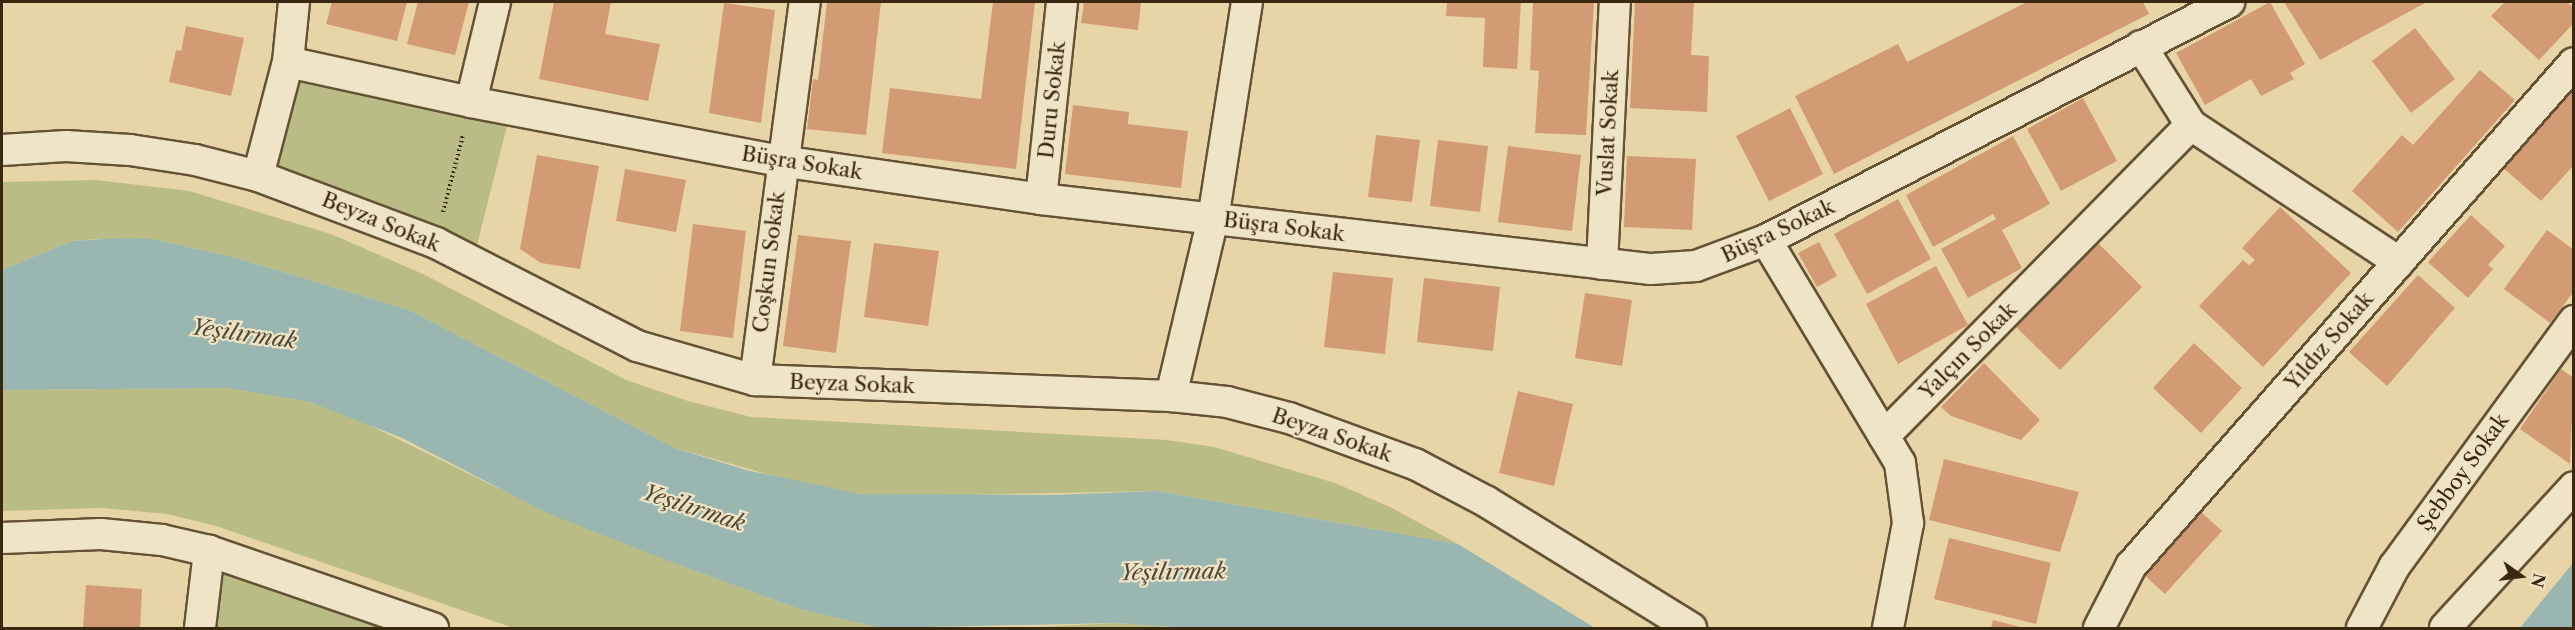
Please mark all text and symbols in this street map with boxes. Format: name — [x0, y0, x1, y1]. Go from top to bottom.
street label: Duru Sokak — [1033, 40, 1071, 160]
street label: Vuslat Sokak — [1592, 69, 1624, 197]
street label: Büşra Sokak — [740, 141, 864, 185]
street label: Beyza Sokak — [318, 187, 444, 257]
street label: Coşkun Sokak — [748, 190, 790, 334]
street label: Büşra Sokak — [1717, 194, 1839, 268]
street label: Büşra Sokak — [1222, 207, 1346, 247]
street label: Yıldız Sokak — [2280, 287, 2378, 395]
street label: Yalçın Sokak — [1914, 297, 2022, 405]
water label: Yeşilırmak — [190, 314, 298, 354]
street label: Beyza Sokak — [789, 369, 915, 399]
street label: Beyza Sokak — [1269, 403, 1395, 467]
street label: Şebboy Sokak — [2412, 408, 2514, 536]
water label: Yeşilırmak — [640, 479, 748, 537]
north arrow — [2491, 546, 2551, 606]
water label: Yeşilırmak — [1120, 558, 1226, 586]
text: N — [2527, 571, 2550, 590]

